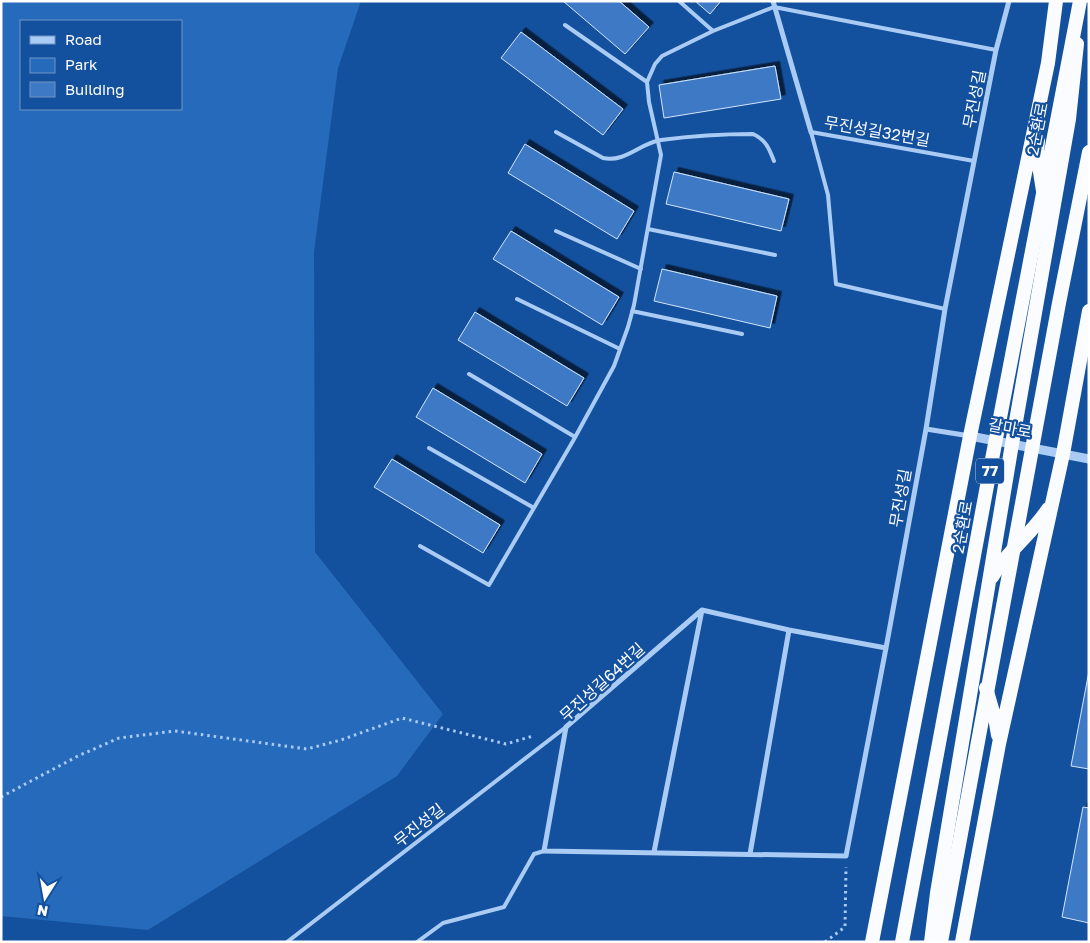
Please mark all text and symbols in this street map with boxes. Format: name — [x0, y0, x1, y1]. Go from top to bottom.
legend — [20, 20, 182, 110]
text: Road — [65, 30, 102, 48]
text: Park — [65, 55, 98, 73]
street label: 무진성길 — [959, 68, 989, 130]
text: Building — [65, 80, 125, 98]
street label: 2순환로 — [1022, 101, 1052, 157]
street label: 무진성길32번길 — [823, 112, 931, 150]
street label: 갈마로 — [986, 414, 1034, 442]
road number: 77 — [976, 458, 1004, 484]
street label: 무진성길 — [885, 467, 915, 529]
street label: 2순환로 — [948, 499, 977, 555]
street label: 무진성길64번길 — [555, 639, 649, 725]
street label: 무진성길 — [390, 799, 448, 851]
north arrow — [20, 873, 70, 923]
text: N — [36, 902, 49, 921]

